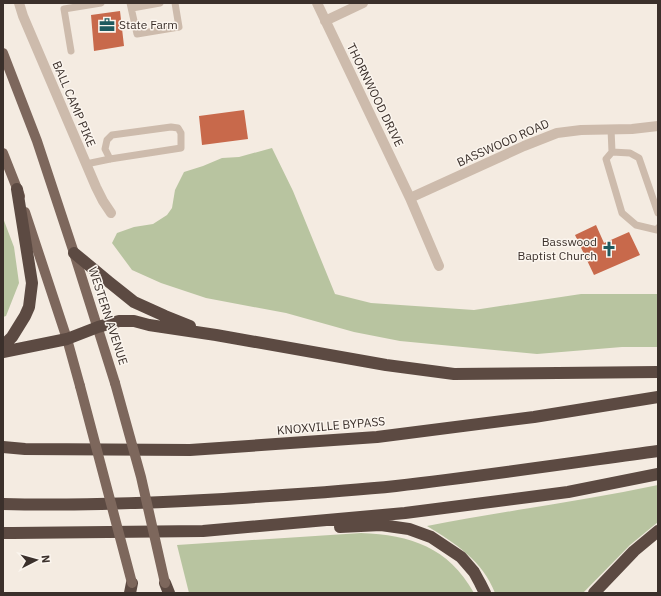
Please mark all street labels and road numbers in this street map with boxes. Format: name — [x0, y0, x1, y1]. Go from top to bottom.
street label: THORNWOOD DRIVE — [344, 41, 407, 149]
street label: BALL CAMP PIKE — [50, 59, 99, 149]
street label: BASSWOOD ROAD — [454, 115, 551, 170]
street label: WESTERN AVENUE — [86, 265, 131, 367]
street label: KNOXVILLE BYPASS — [276, 413, 386, 438]

